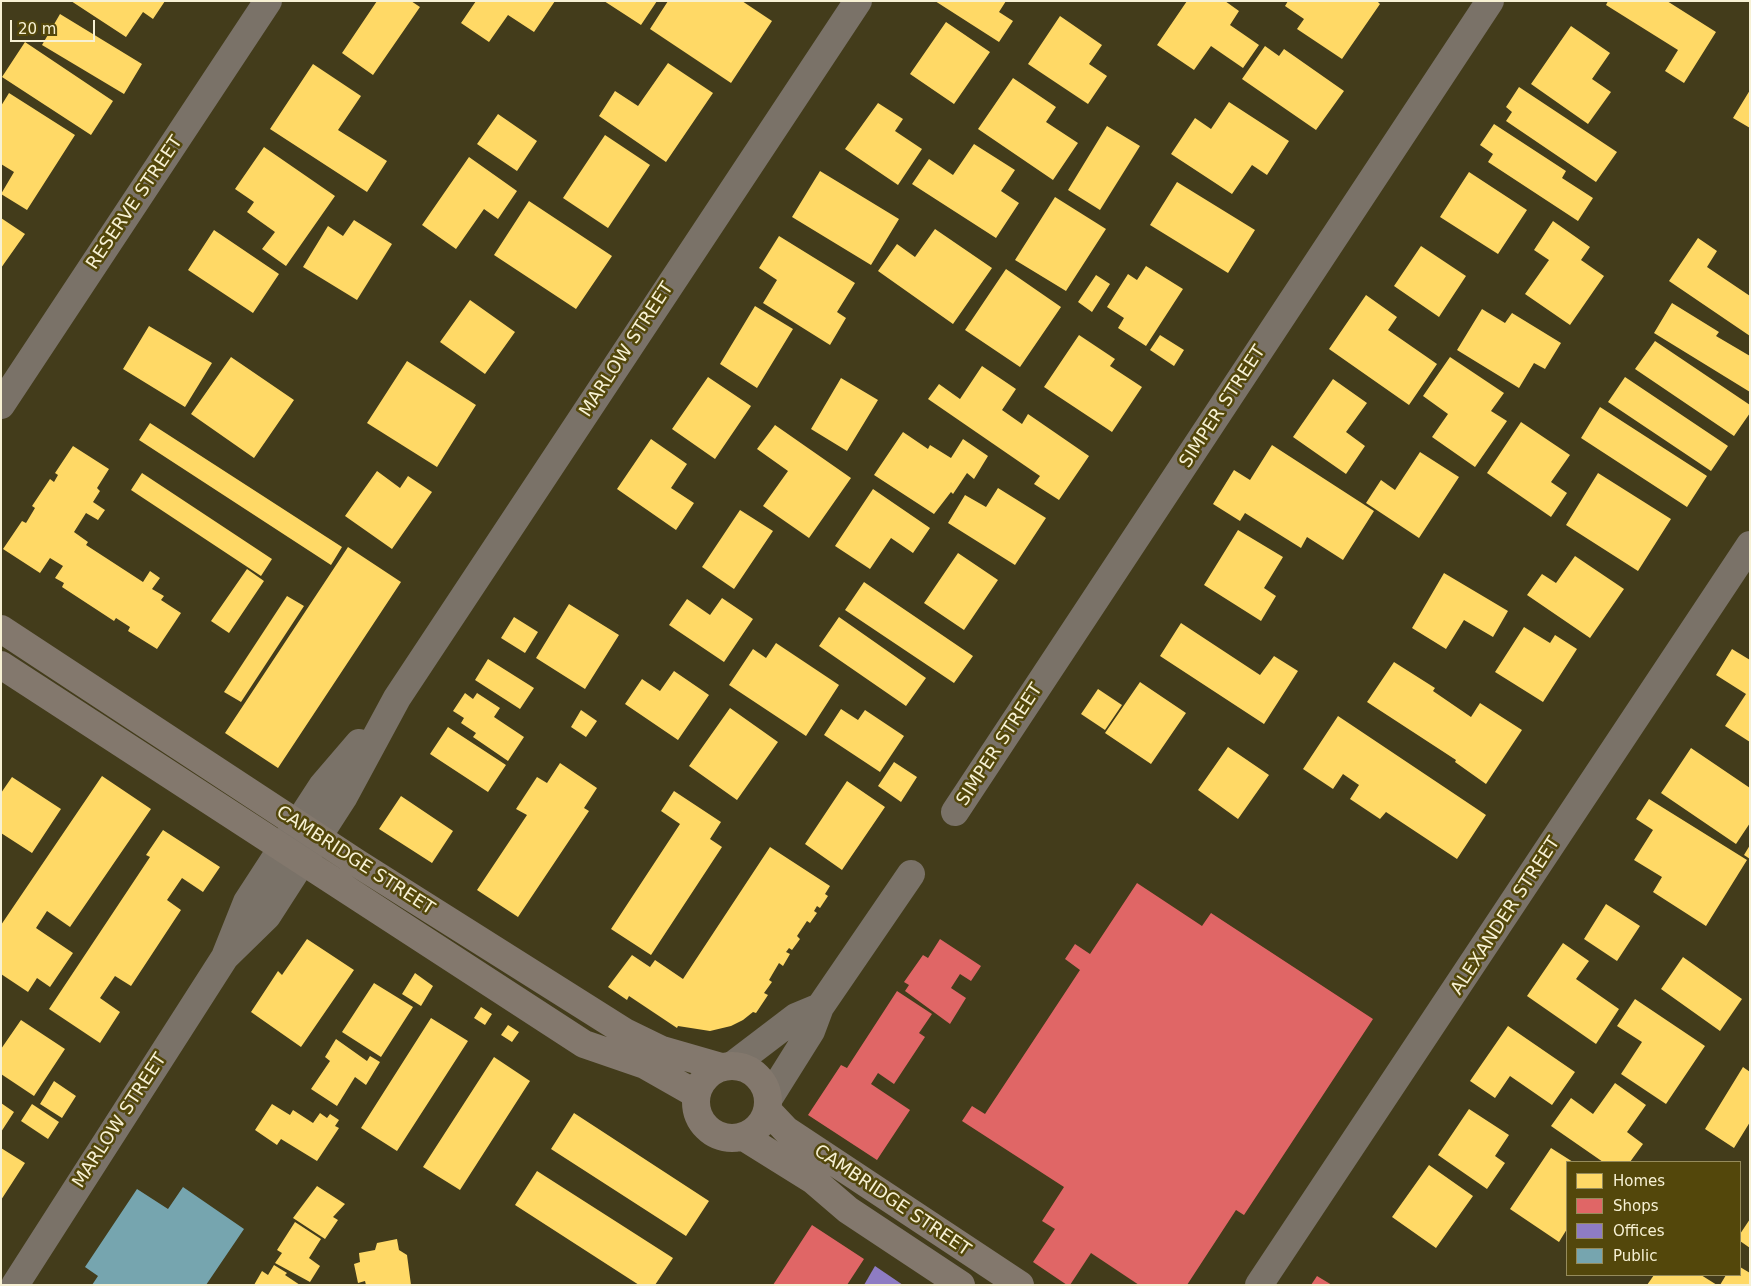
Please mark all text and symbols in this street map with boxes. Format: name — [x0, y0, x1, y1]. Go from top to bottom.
scale bar — [12, 10, 98, 42]
text: 20 m — [18, 20, 56, 38]
street label: RESERVE STREET — [82, 132, 188, 274]
street label: MARLOW STREET — [575, 279, 679, 421]
street label: SIMPER STREET — [1175, 342, 1271, 472]
street label: SIMPER STREET — [952, 680, 1048, 810]
street label: CAMBRIDGE STREET — [272, 802, 438, 920]
street label: ALEXANDER STREET — [1447, 833, 1565, 999]
street label: MARLOW STREET — [68, 1050, 172, 1192]
street label: CAMBRIDGE STREET — [810, 1141, 974, 1261]
legend — [1566, 1161, 1741, 1276]
text: Homes — [1613, 1172, 1665, 1190]
text: Shops — [1613, 1197, 1659, 1215]
text: Offices — [1613, 1222, 1665, 1240]
text: Public — [1613, 1247, 1657, 1265]

